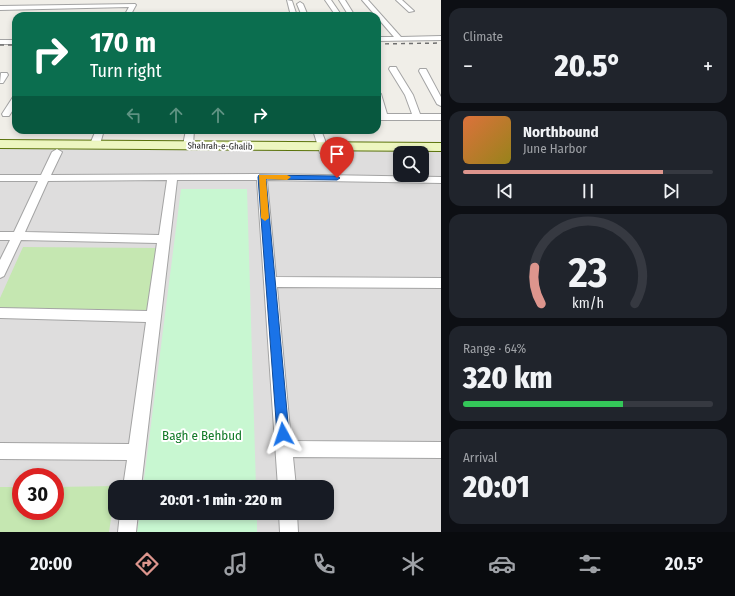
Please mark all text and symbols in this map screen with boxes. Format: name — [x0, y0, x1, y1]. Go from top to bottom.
text: 170 m — [90, 26, 156, 59]
icon: right — [24, 28, 76, 80]
text: Climate — [463, 29, 503, 44]
text: 20.5° — [555, 48, 621, 84]
text: − — [463, 53, 473, 80]
text: + — [703, 53, 713, 80]
text: Turn right — [90, 60, 162, 82]
icon: left — [123, 104, 145, 126]
icon: ahead — [165, 104, 187, 126]
icon: ahead — [207, 104, 229, 126]
icon: right — [249, 104, 271, 126]
text: Northbound — [523, 123, 599, 141]
pin — [320, 137, 354, 178]
street label: Shahrah-e-Ghalib — [187, 140, 253, 152]
text: June Harbor — [523, 141, 587, 156]
icon: arrive — [326, 143, 348, 165]
map controls — [393, 146, 429, 182]
button: search — [393, 146, 429, 182]
icon: previous — [494, 180, 516, 202]
icon: pause — [577, 180, 599, 202]
icon: next — [660, 180, 682, 202]
text: 23 — [568, 248, 607, 298]
text: km/h — [572, 295, 604, 312]
text: Range · 64% — [463, 341, 526, 356]
text: 320 km — [463, 360, 552, 396]
position arrow — [262, 413, 304, 455]
park label: Bagh e Behbud — [162, 428, 242, 443]
text: Arrival — [463, 450, 497, 465]
speed limit sign: 30 — [12, 468, 64, 520]
text: 20:01 — [463, 469, 530, 505]
text: 20:01 · 1 min · 220 m — [160, 491, 282, 509]
icon: directions — [133, 550, 161, 578]
icon: music — [222, 550, 250, 578]
icon: phone — [310, 550, 338, 578]
icon: climate — [399, 550, 427, 578]
icon: car — [488, 550, 516, 578]
icon: filters — [576, 550, 604, 578]
text: 20:00 — [30, 553, 72, 575]
text: 20.5° — [665, 553, 705, 575]

